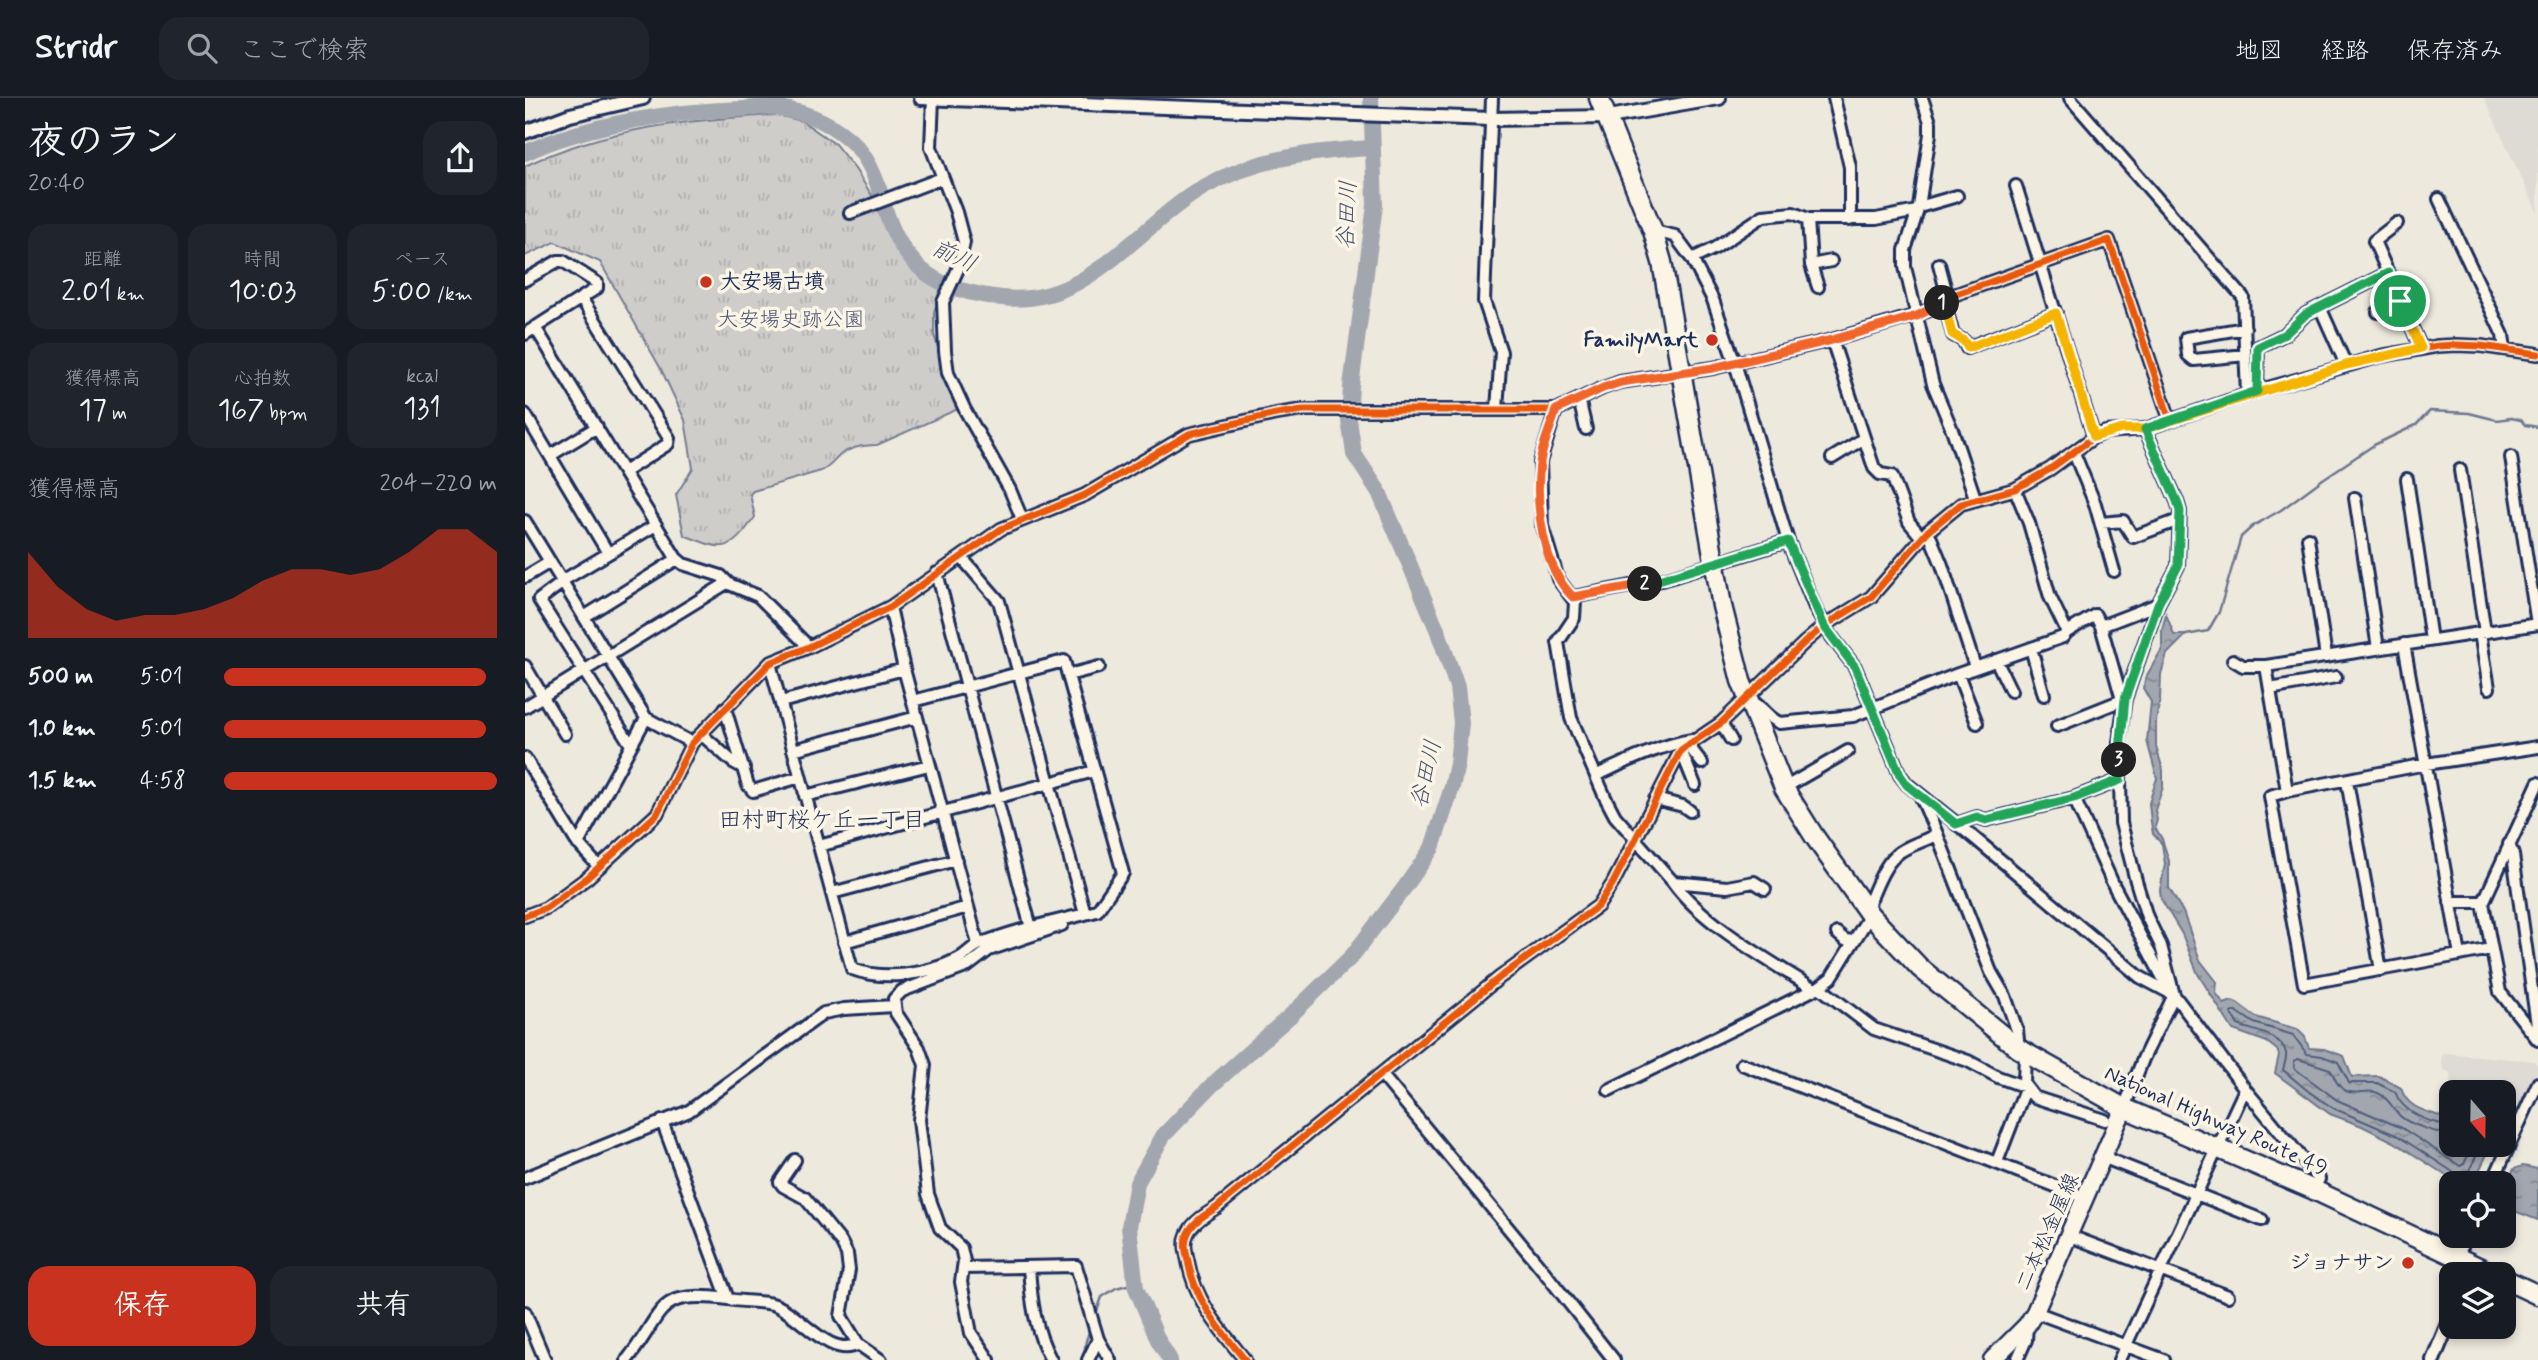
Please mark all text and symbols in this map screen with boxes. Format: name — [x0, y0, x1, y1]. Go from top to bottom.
search box — [159, 17, 649, 80]
text: Stridr — [35, 26, 117, 70]
icon: search — [183, 29, 221, 67]
text: ここで検索 — [239, 34, 369, 68]
text: 地図 — [2235, 36, 2283, 67]
text: 経路 — [2321, 36, 2369, 67]
text: 保存済み — [2407, 36, 2503, 67]
text: 夜のラン — [28, 118, 180, 167]
button: share — [423, 121, 497, 195]
text: 20:40 — [28, 169, 85, 199]
water label: 谷田川 — [1331, 180, 1365, 250]
water label: 前川 — [927, 234, 981, 280]
text: 距離 — [84, 247, 122, 272]
text: 時間 — [243, 247, 282, 272]
text: ペース — [394, 247, 450, 272]
place label: 大安場古墳 — [720, 268, 825, 296]
pin — [2370, 271, 2430, 331]
text: 2.01 — [61, 272, 112, 311]
text: 10:03 — [228, 272, 297, 311]
text: 5:00 — [372, 272, 432, 311]
marker: 大安場古墳 — [698, 274, 714, 290]
text: km — [112, 282, 145, 307]
text: /km — [432, 282, 473, 307]
icon: arrive — [2381, 282, 2419, 320]
pin: 1 — [1925, 286, 1959, 320]
text: 1 — [1937, 290, 1946, 315]
park label: 大安場史跡公園 — [718, 306, 865, 334]
place label: FamilyMart — [1584, 326, 1699, 354]
marker: FamilyMart — [1704, 332, 1720, 348]
text: kcal — [406, 364, 438, 389]
text: 獲得標高 — [65, 366, 141, 391]
text: 心拍数 — [234, 366, 291, 391]
text: 131 — [403, 389, 441, 428]
text: 17 — [78, 391, 107, 430]
text: 167 — [217, 391, 264, 430]
text: m — [107, 401, 127, 426]
text: bpm — [264, 401, 308, 426]
text: 204–220 m — [380, 469, 497, 499]
text: 獲得標高 — [28, 475, 120, 505]
pin: 2 — [1627, 566, 1663, 602]
text: 2 — [1640, 571, 1649, 596]
text: 500 m — [28, 662, 93, 692]
text: 5:01 — [140, 662, 183, 692]
text: 1.0 km — [28, 714, 96, 744]
text: 5:01 — [140, 714, 183, 744]
water label: 谷田川 — [1405, 737, 1449, 811]
pin: 3 — [2101, 742, 2137, 778]
text: 3 — [2114, 747, 2123, 772]
text: 1.5 km — [28, 766, 97, 796]
text: 4:58 — [140, 766, 186, 796]
district label: 田村町桜ケ丘一丁目 — [719, 806, 926, 836]
street label: National Highway Route 49 — [2100, 1059, 2332, 1183]
north arrow — [2439, 1080, 2517, 1157]
map controls — [2439, 1080, 2516, 1339]
street label: 二本松金屋線 — [2010, 1169, 2086, 1295]
button: locate — [2439, 1171, 2516, 1248]
place label: ジョナサン — [2289, 1249, 2394, 1277]
marker: ジョナサン — [2400, 1255, 2416, 1271]
button: layers — [2439, 1262, 2516, 1339]
button: 保存 — [28, 1266, 256, 1346]
button: 共有 — [270, 1266, 497, 1346]

